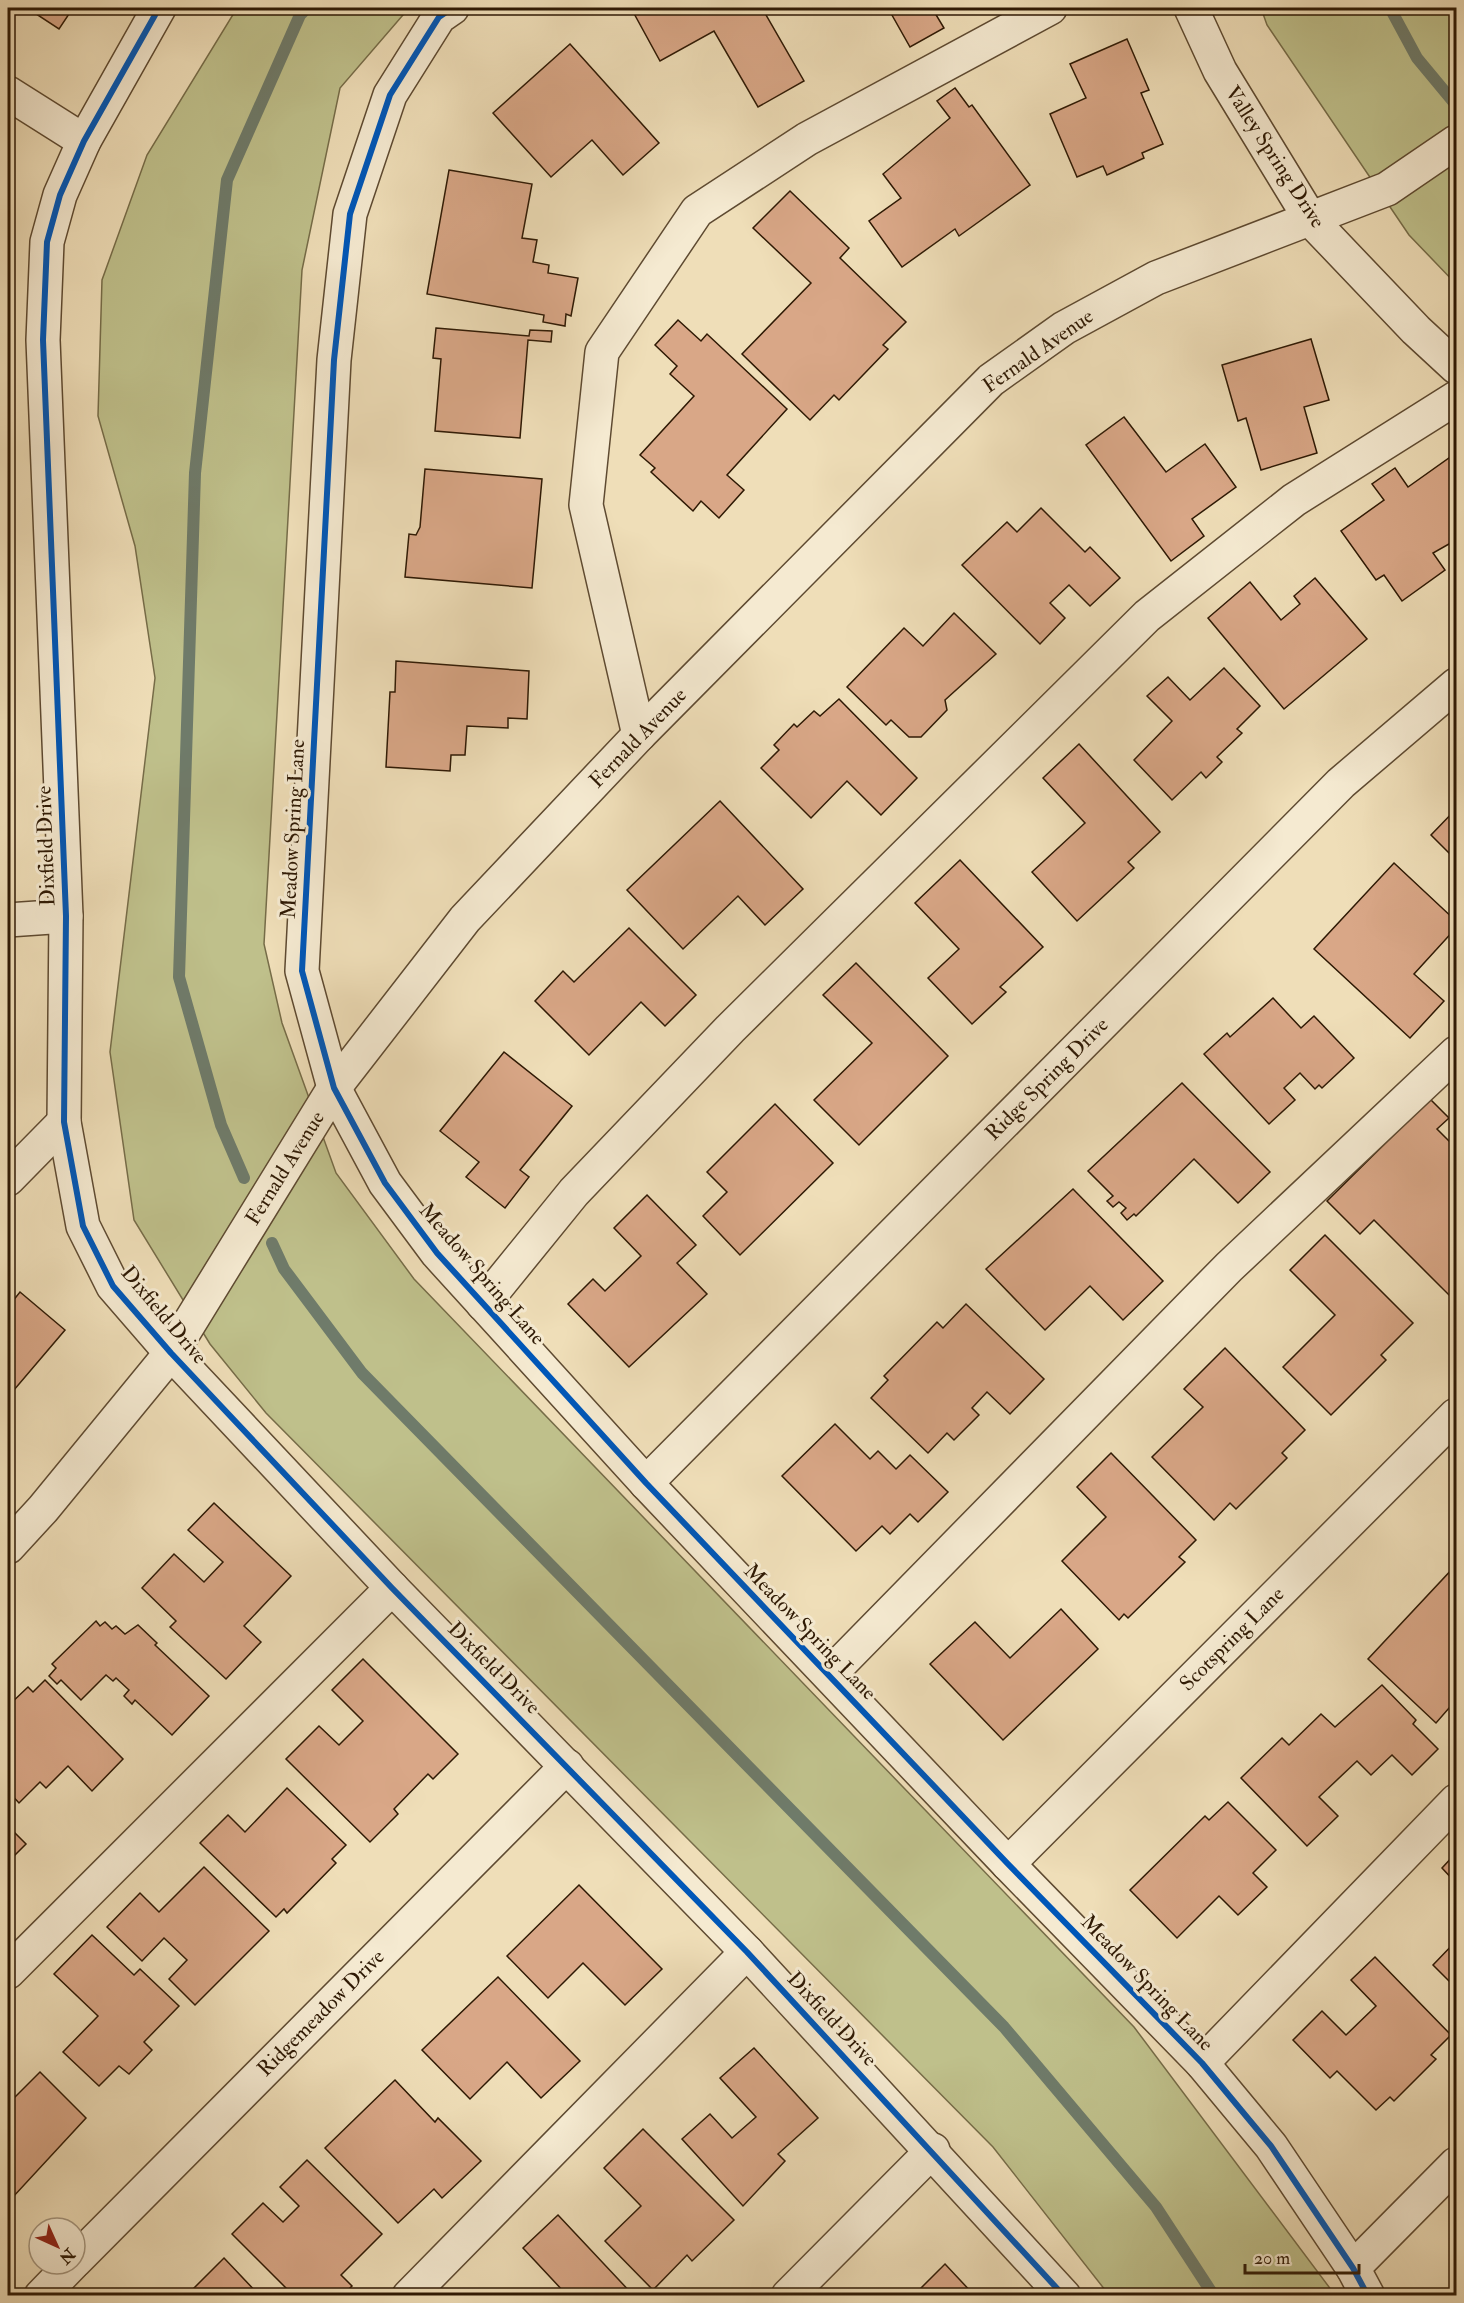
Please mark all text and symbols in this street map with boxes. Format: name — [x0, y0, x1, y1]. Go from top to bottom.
street label: Valley Spring Drive — [1219, 81, 1331, 233]
street label: Fernald Avenue — [977, 303, 1099, 399]
street label: Fernald Avenue — [583, 682, 693, 794]
street label: Meadow Spring Lane — [275, 738, 311, 919]
street label: Dixfield Drive — [30, 785, 62, 907]
street label: Ridge Spring Drive — [980, 1011, 1115, 1146]
street label: Fernald Avenue — [239, 1106, 331, 1230]
street label: Meadow Spring Lane — [413, 1197, 551, 1351]
street label: Dixfield Drive — [115, 1260, 213, 1370]
street label: Meadow Spring Lane — [738, 1558, 882, 1706]
street label: Scotspring Lane — [1174, 1581, 1290, 1697]
street label: Dixfield Drive — [442, 1616, 546, 1720]
street label: Meadow Spring Lane — [1075, 1909, 1219, 2057]
street label: Ridgemeadow Drive — [252, 1943, 391, 2082]
street label: Dixfield Drive — [781, 1966, 883, 2072]
north arrow — [27, 2216, 87, 2276]
scale bar — [1245, 2237, 1359, 2275]
text: N — [54, 2243, 80, 2269]
text: 20 m — [1254, 2247, 1290, 2270]

